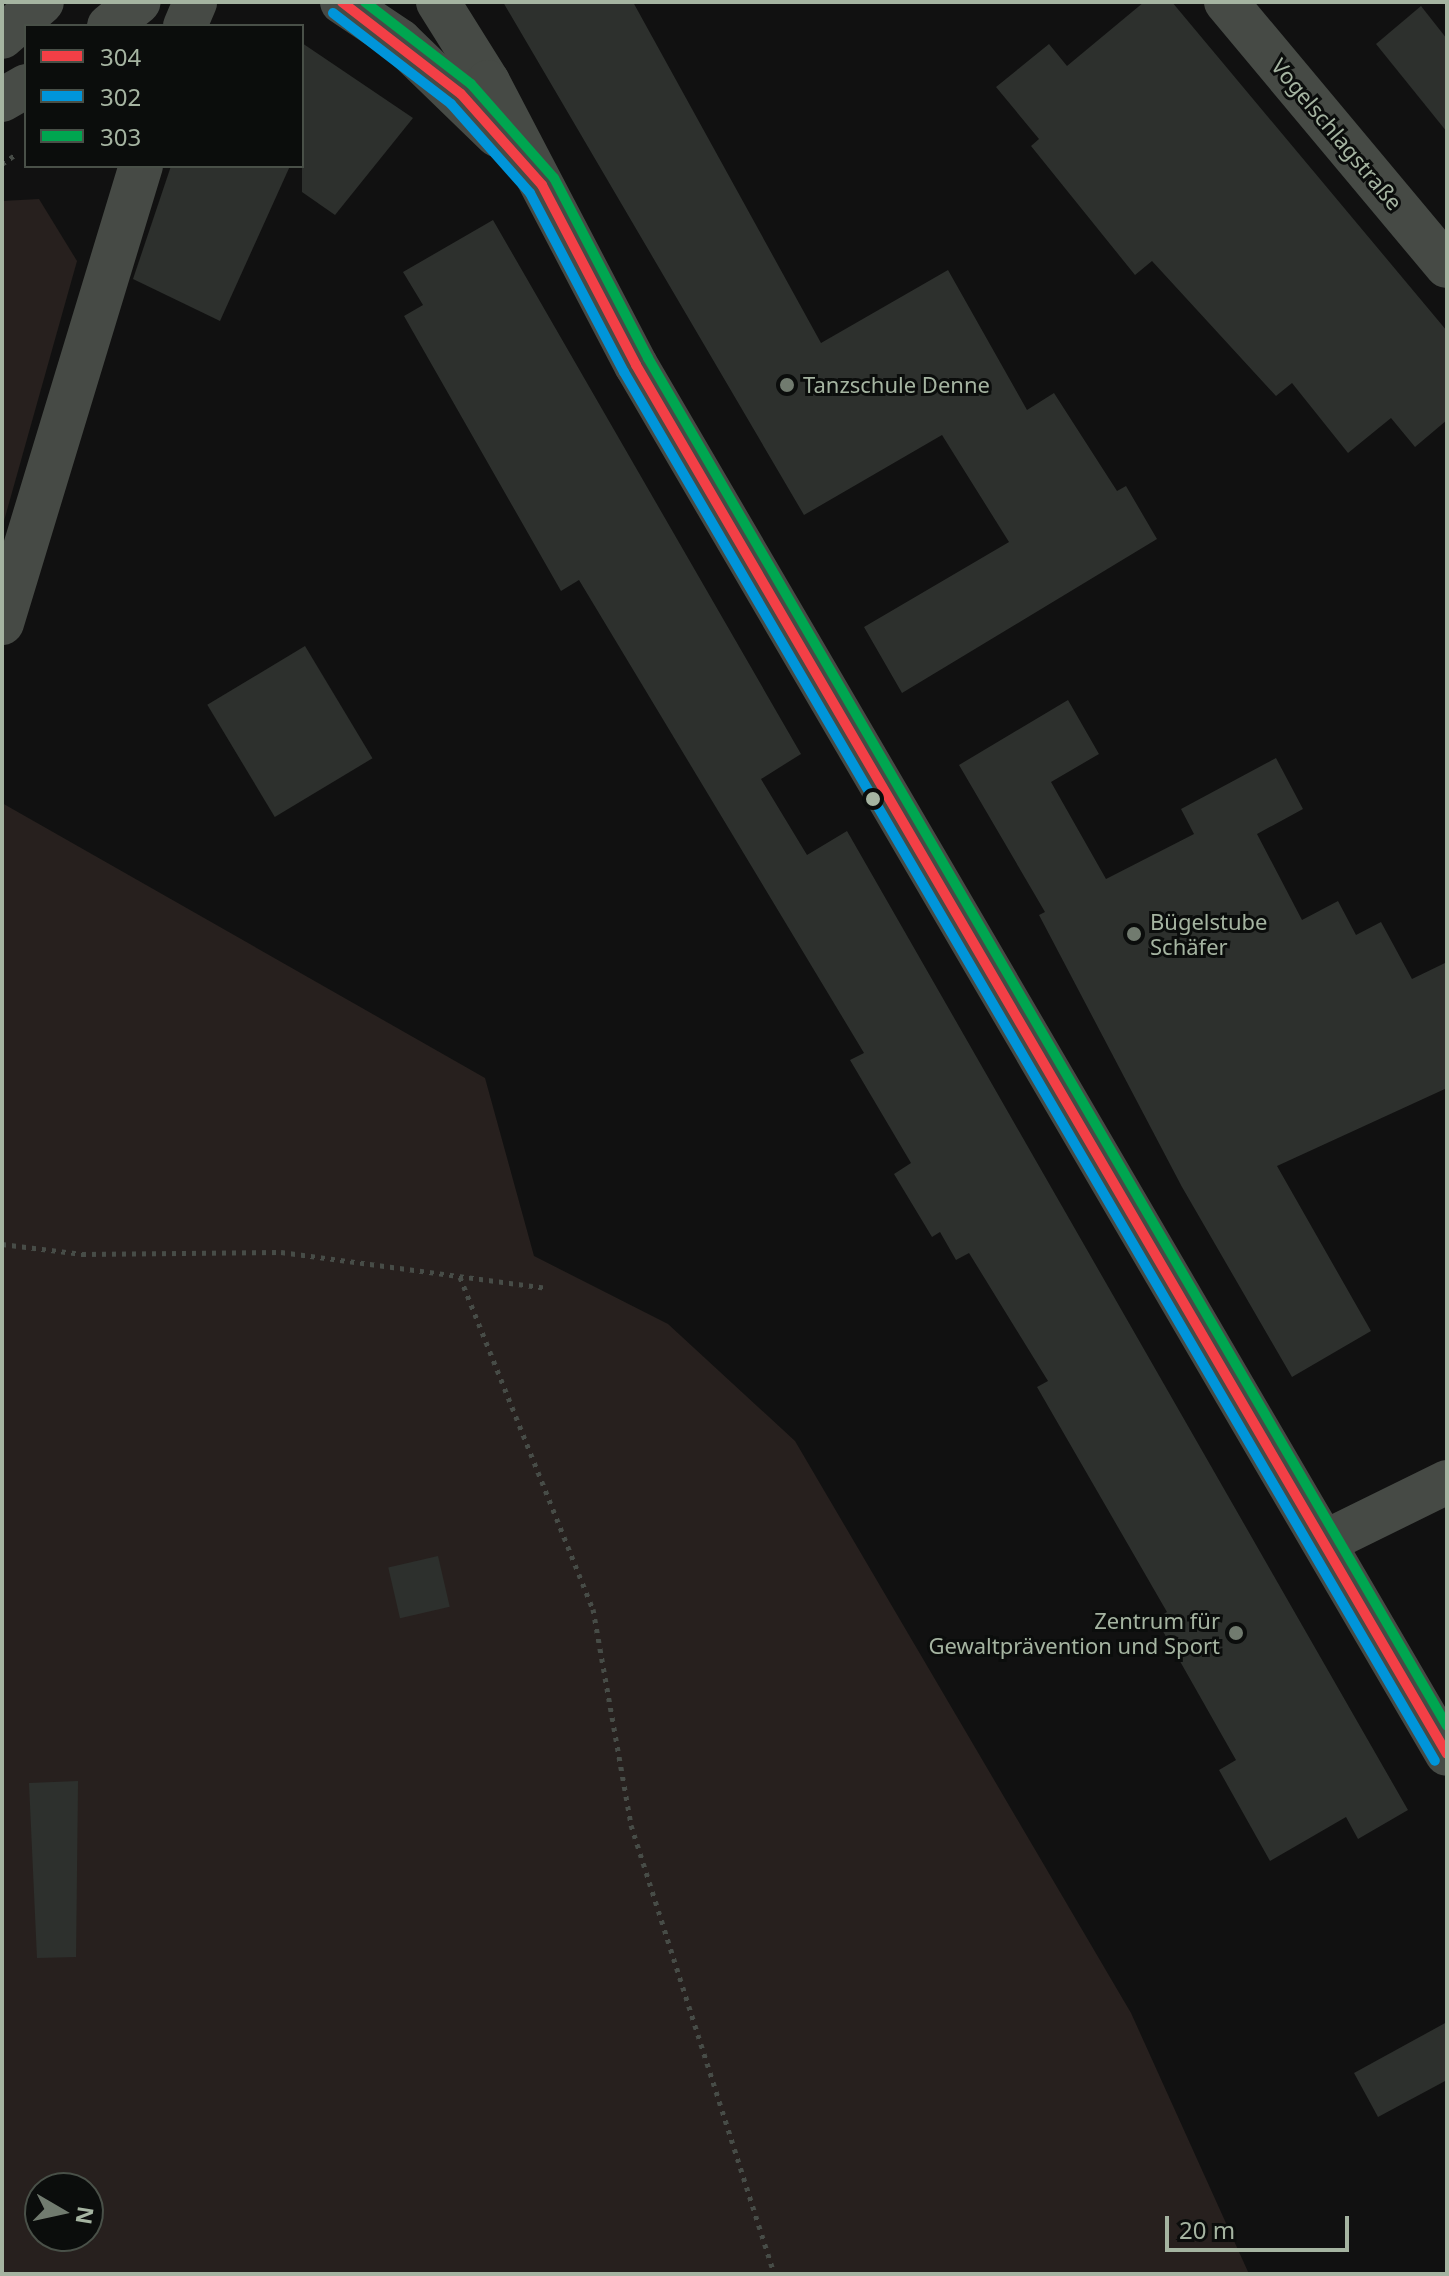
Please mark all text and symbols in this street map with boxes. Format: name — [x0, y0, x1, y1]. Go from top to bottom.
legend — [24, 24, 304, 168]
text: 304 — [100, 40, 141, 73]
street label: Vogelschlagstraße — [1266, 53, 1408, 215]
text: 302 — [100, 80, 141, 113]
text: 303 — [100, 120, 141, 153]
place label: Tanzschule Denne — [803, 372, 990, 398]
marker: Tanzschule Denne — [778, 376, 796, 394]
unlabelled marker — [865, 791, 881, 807]
place label: Bügelstube Schäfer — [1150, 908, 1268, 960]
marker: Bügelstube Schäfer — [1125, 925, 1143, 943]
place label: Zentrum für Gewaltprävention und Sport — [928, 1607, 1220, 1658]
marker: Zentrum für Gewaltprävention und Sport — [1227, 1624, 1245, 1642]
north arrow — [24, 2172, 104, 2252]
scale bar — [1169, 2200, 1353, 2250]
text: N — [70, 2204, 102, 2227]
text: 20 m — [1179, 2213, 1235, 2246]

